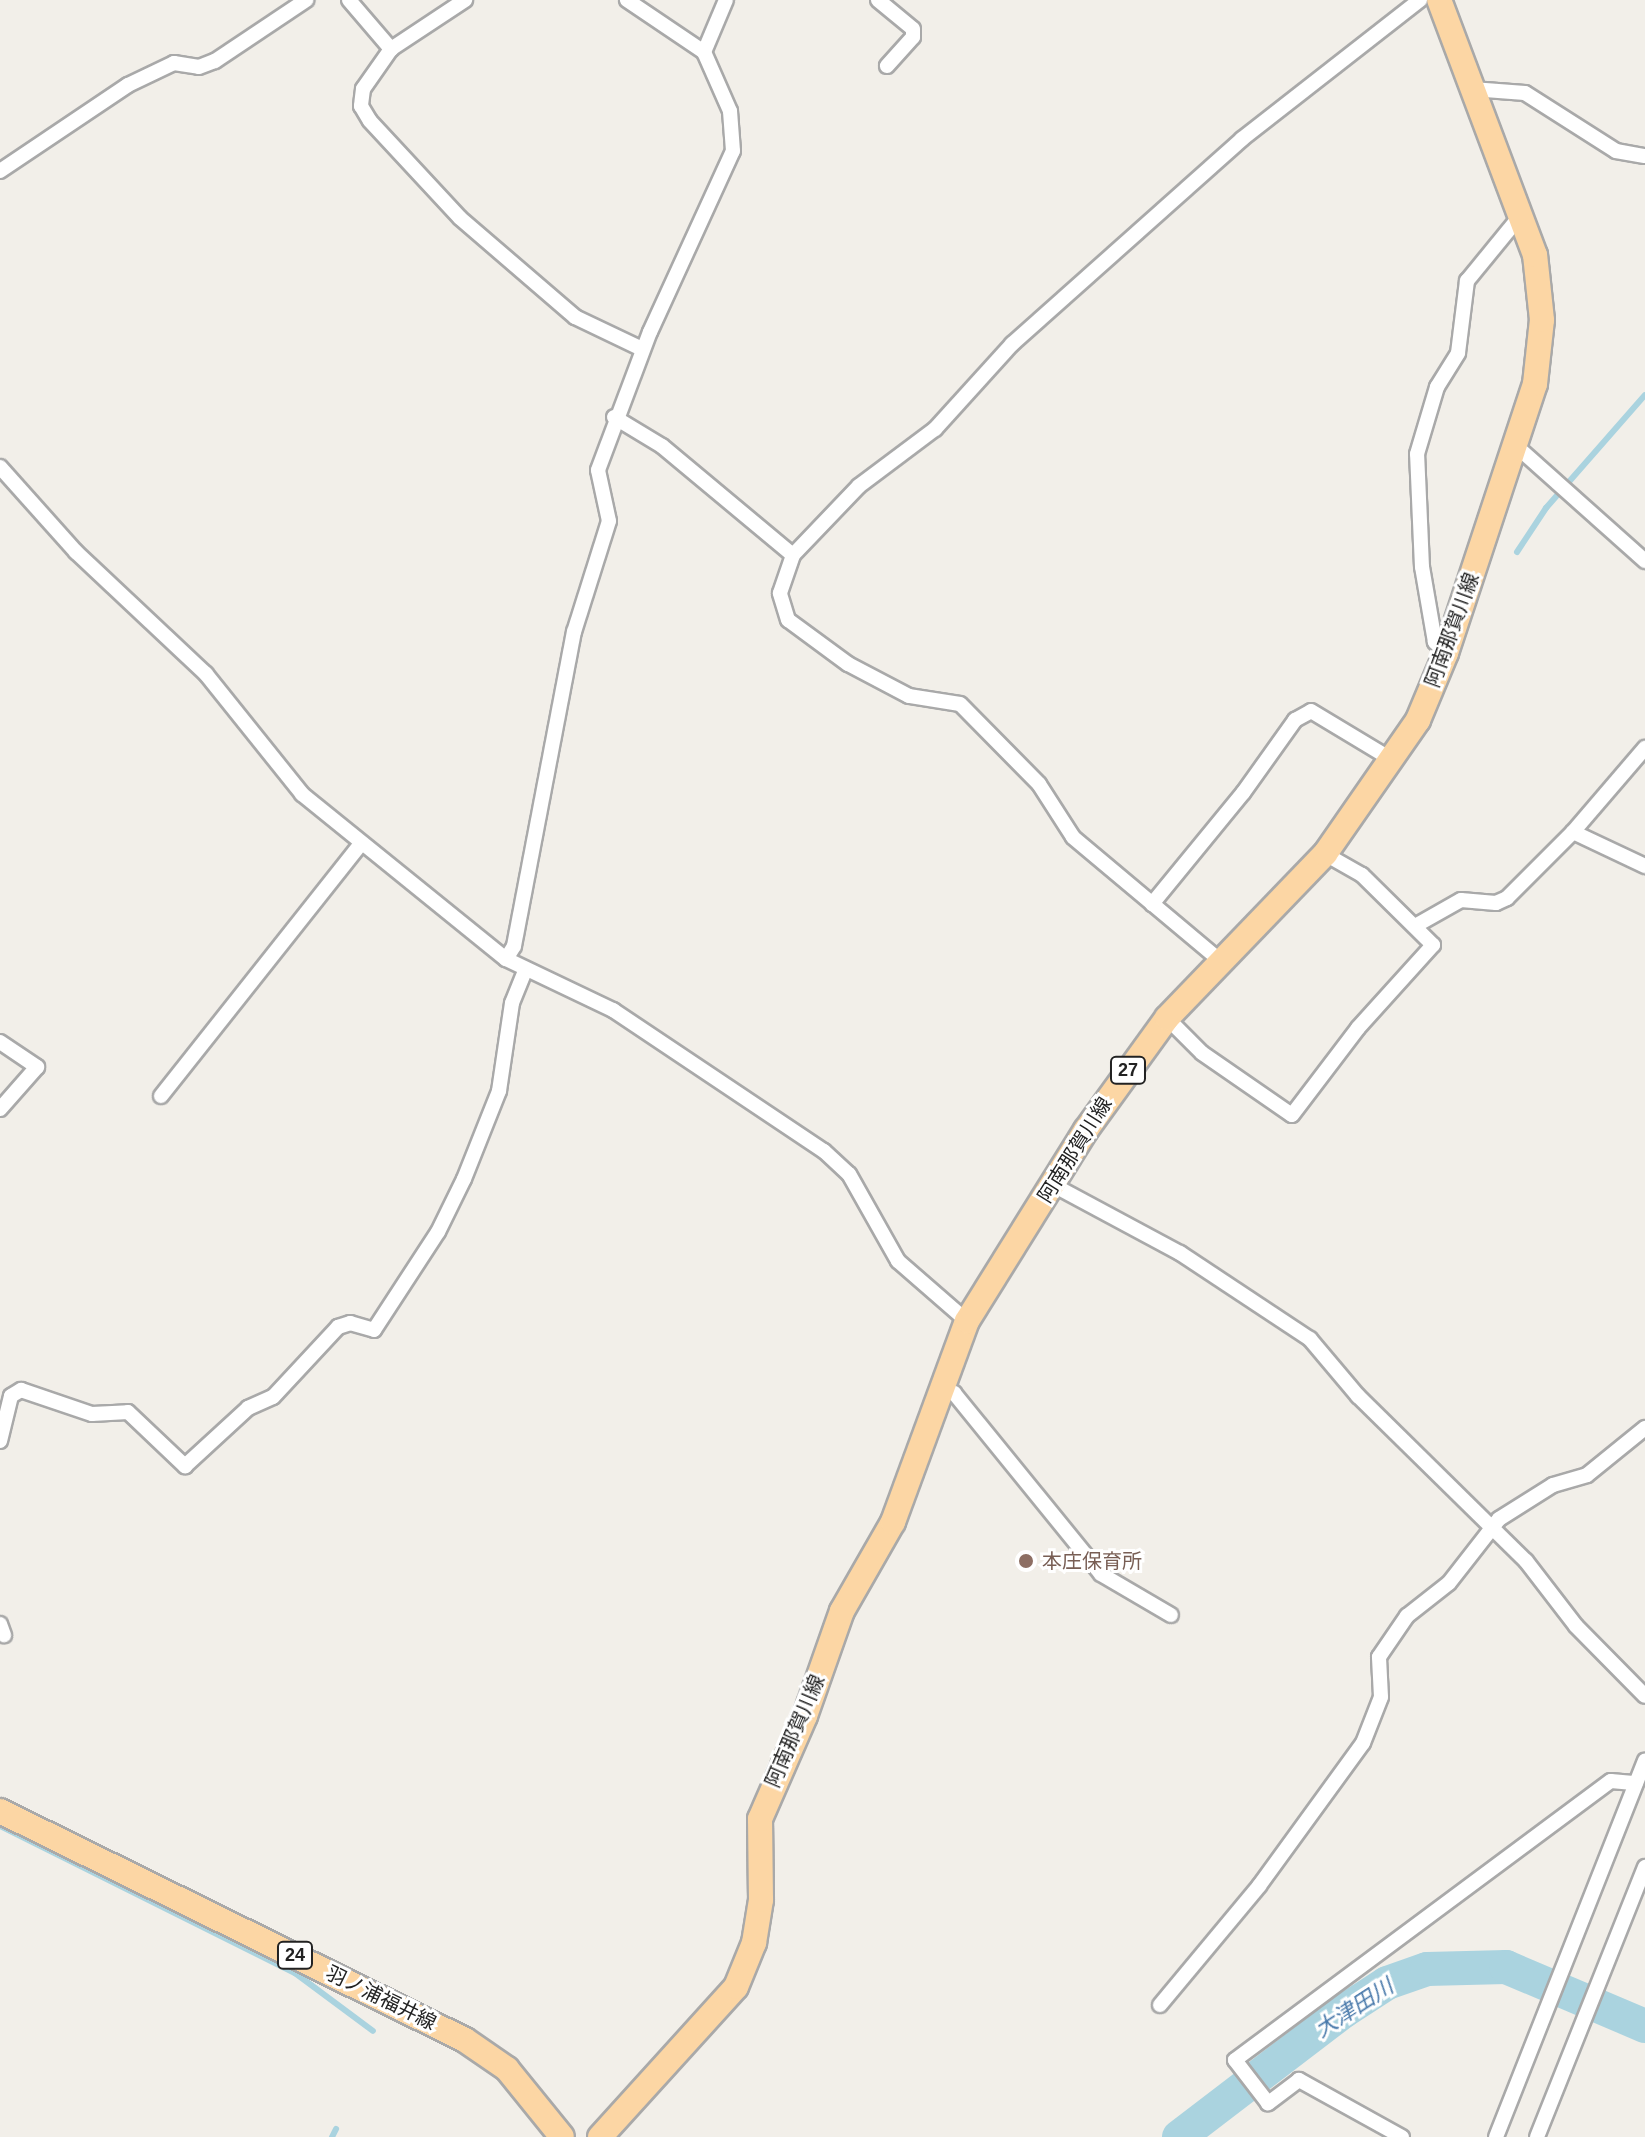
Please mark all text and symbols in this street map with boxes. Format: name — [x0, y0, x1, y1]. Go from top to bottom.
street label: 阿南那賀川線 — [1420, 570, 1484, 690]
road number: 27 — [1108, 1056, 1148, 1084]
street label: 阿南那賀川線 — [1033, 1093, 1117, 1207]
place label: 本庄保育所 — [1042, 1549, 1142, 1573]
marker: 本庄保育所 — [1017, 1552, 1035, 1570]
street label: 阿南那賀川線 — [761, 1671, 829, 1791]
road number: 24 — [275, 1941, 315, 1969]
street label: 羽ノ浦福井線 — [322, 1961, 440, 2035]
water label: 大津田川 — [1310, 1973, 1398, 2043]

